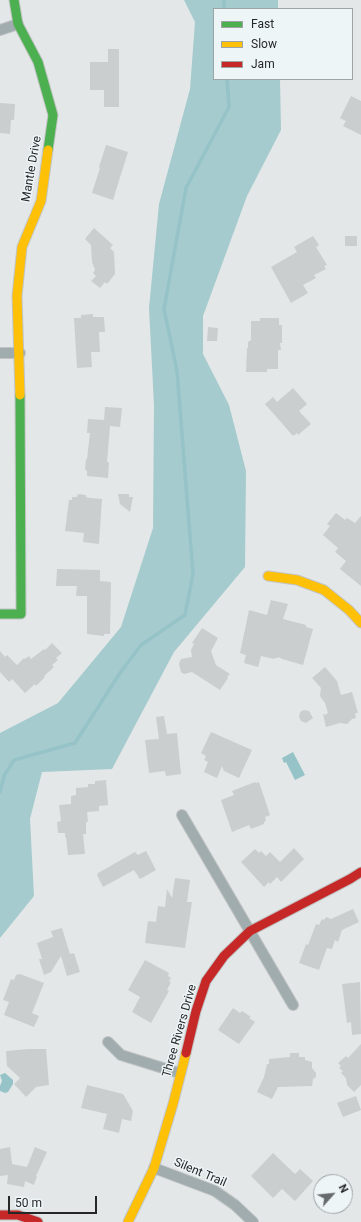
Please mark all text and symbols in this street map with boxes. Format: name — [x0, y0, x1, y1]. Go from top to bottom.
legend — [213, 8, 353, 80]
text: Fast — [251, 17, 274, 31]
text: Slow — [251, 37, 277, 51]
text: Jam — [251, 57, 275, 71]
street label: Mantle Drive — [19, 135, 45, 203]
street label: Three Rivers Drive — [160, 983, 200, 1079]
street label: Silent Trail — [172, 1155, 228, 1191]
north arrow — [313, 1174, 353, 1214]
text: N — [336, 1182, 351, 1195]
scale bar — [10, 1188, 99, 1214]
text: 50 m — [15, 1196, 42, 1210]

